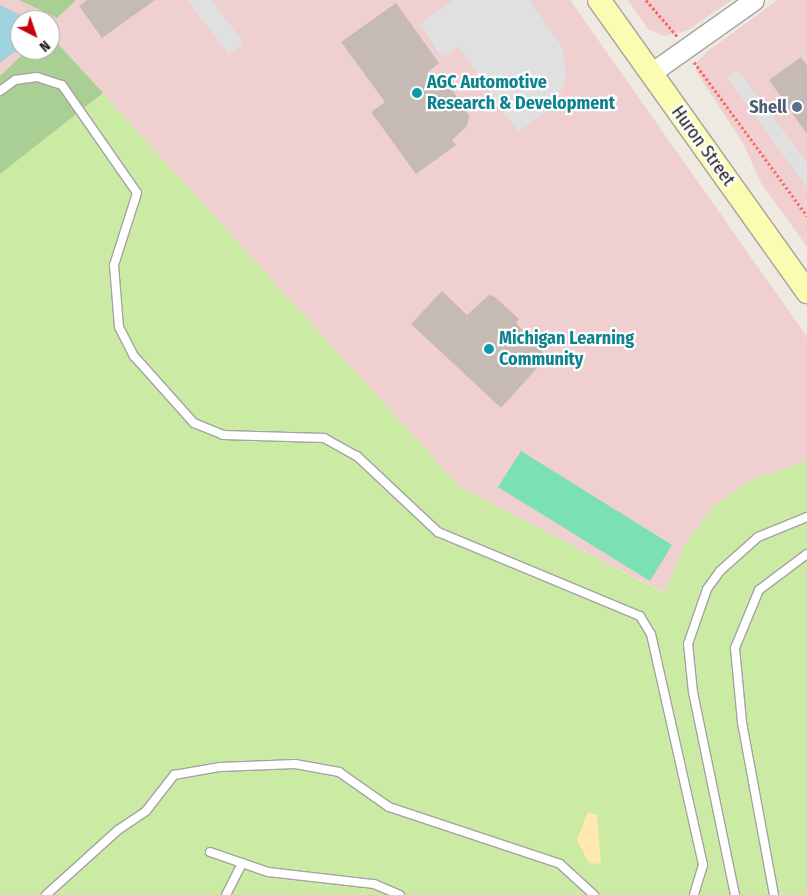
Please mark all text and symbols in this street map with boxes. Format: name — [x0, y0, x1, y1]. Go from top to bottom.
north arrow — [10, 10, 60, 60]
text: N — [36, 37, 53, 55]
place label: AGC Automotive Research & Development — [427, 72, 615, 115]
marker: AGC Automotive Research & Development — [411, 87, 423, 99]
place label: Shell — [749, 96, 787, 118]
marker: Shell — [791, 101, 803, 113]
street label: Huron Street — [667, 102, 739, 190]
place label: Michigan Learning Community — [499, 328, 634, 370]
marker: Michigan Learning Community — [483, 343, 495, 355]

